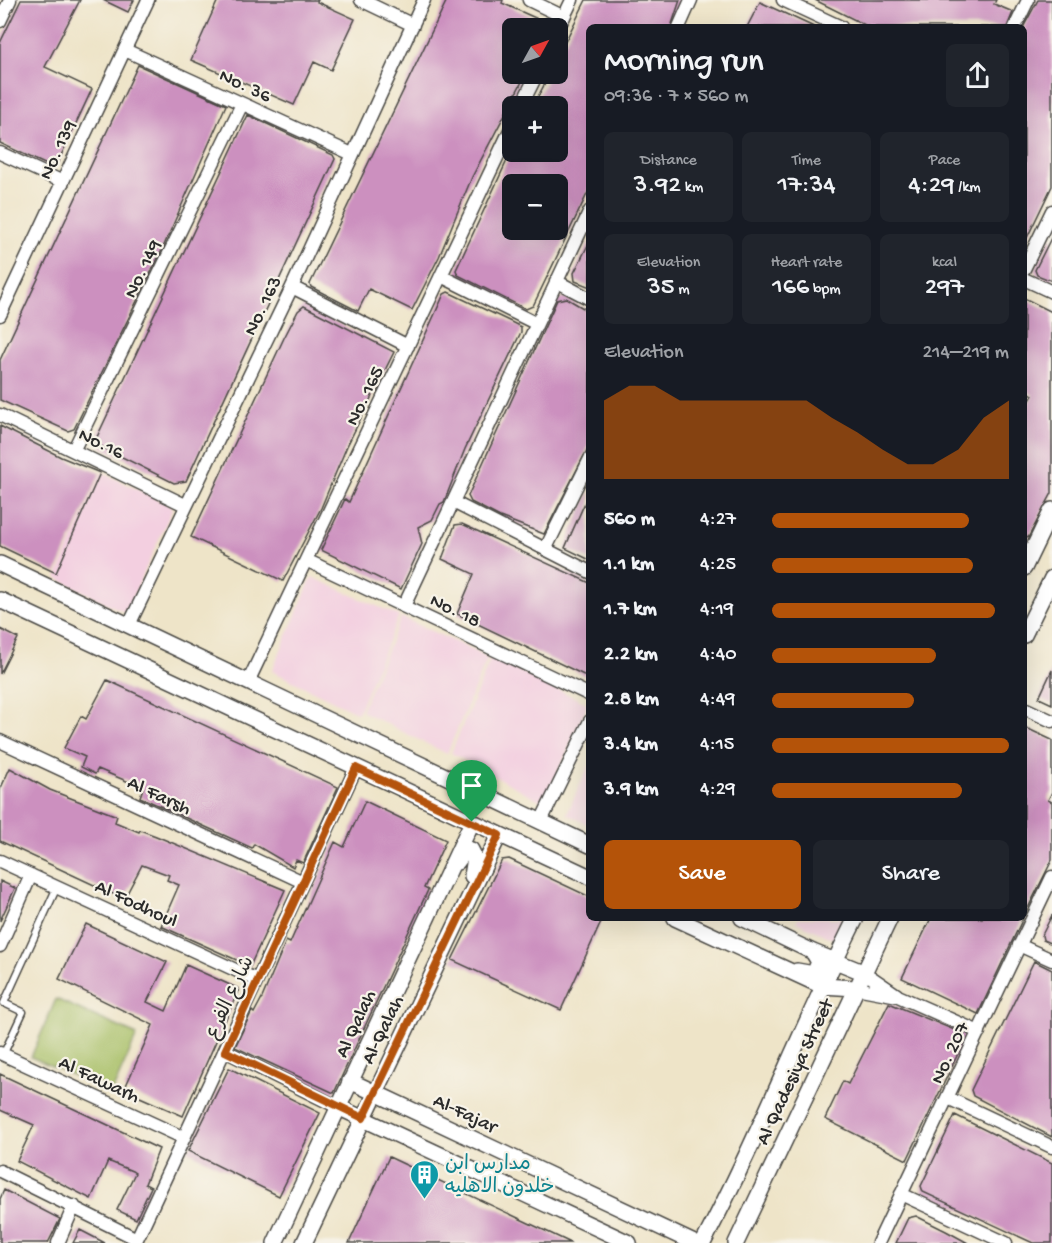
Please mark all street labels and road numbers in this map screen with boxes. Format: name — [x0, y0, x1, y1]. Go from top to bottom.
street label: No. 36 — [215, 65, 275, 110]
street label: No. 139 — [35, 117, 83, 184]
street label: No. 149 — [120, 237, 168, 302]
street label: No. 163 — [240, 273, 288, 340]
street label: No. 165 — [342, 363, 390, 430]
street label: No.16 — [74, 424, 128, 466]
street label: No. 18 — [425, 590, 484, 634]
street label: Al Farsh — [123, 772, 194, 822]
street label: Al Fodhoul — [91, 876, 180, 934]
street label: شارع الفرع — [201, 953, 260, 1044]
street label: Al Qalah — [332, 987, 383, 1062]
street label: Al-Qalah — [358, 992, 411, 1069]
street label: Al Qadesiya Street — [752, 994, 841, 1149]
street label: No. 207 — [927, 1018, 976, 1088]
street label: Al Fawarh — [54, 1052, 143, 1110]
street label: Al-Fajar — [429, 1090, 502, 1141]

